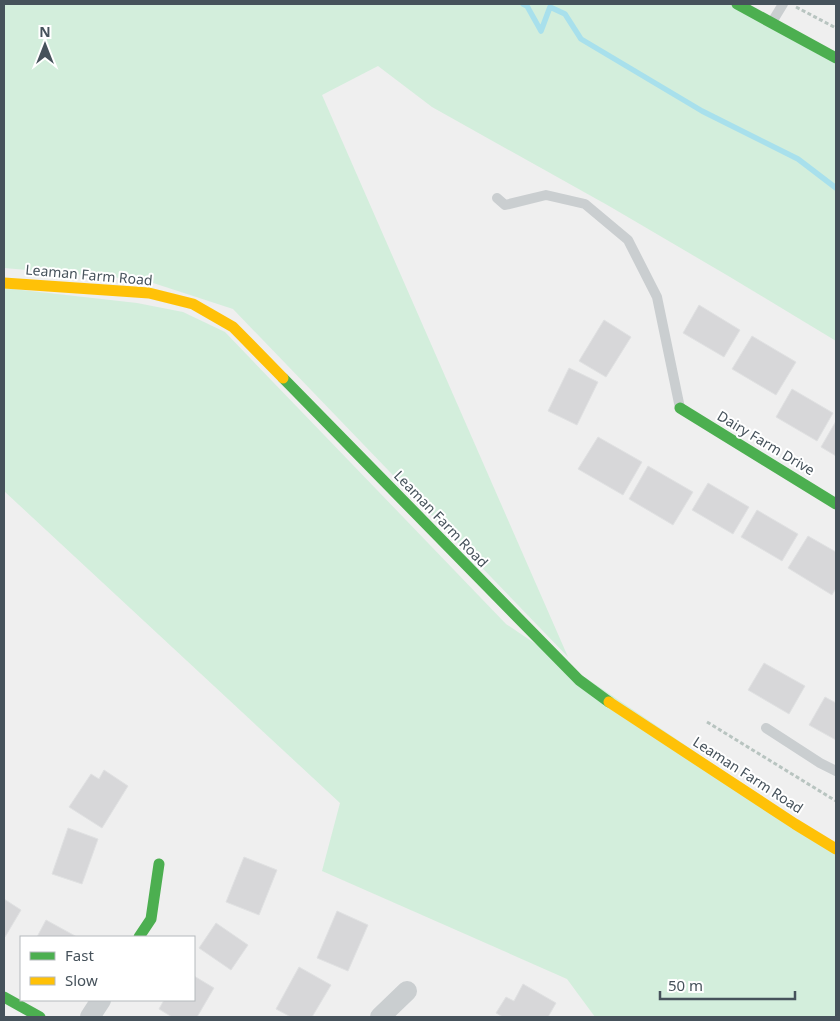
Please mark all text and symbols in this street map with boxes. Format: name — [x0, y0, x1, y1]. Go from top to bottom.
north arrow — [20, 20, 70, 70]
text: N — [39, 22, 51, 41]
street label: Leaman Farm Road — [25, 259, 153, 290]
street label: Dairy Farm Drive — [714, 406, 819, 479]
street label: Leaman Farm Road — [390, 466, 493, 571]
street label: Leaman Farm Road — [690, 732, 807, 817]
legend — [20, 936, 195, 1001]
text: Fast — [65, 945, 94, 965]
scale bar — [660, 968, 795, 1000]
text: Slow — [65, 970, 98, 990]
text: 50 m — [668, 975, 703, 995]

